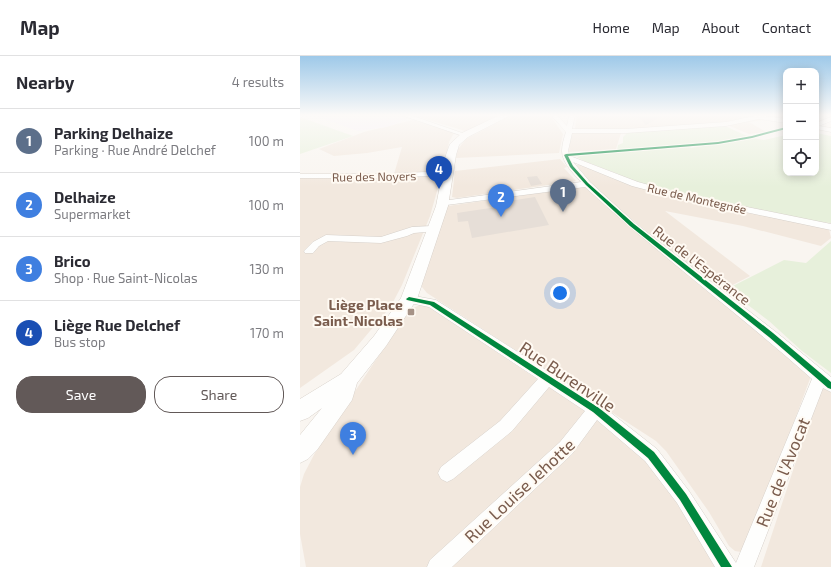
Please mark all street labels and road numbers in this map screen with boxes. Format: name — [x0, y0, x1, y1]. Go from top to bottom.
street label: Rue des Noyers — [332, 168, 416, 184]
street label: Rue de Montegnée — [646, 180, 748, 216]
street label: Rue de l'Espérance — [650, 222, 754, 308]
street label: Rue Burenville — [516, 337, 620, 415]
street label: Rue de l'Avocat — [751, 414, 813, 530]
street label: Rue Louise Jehotte — [460, 434, 578, 546]

